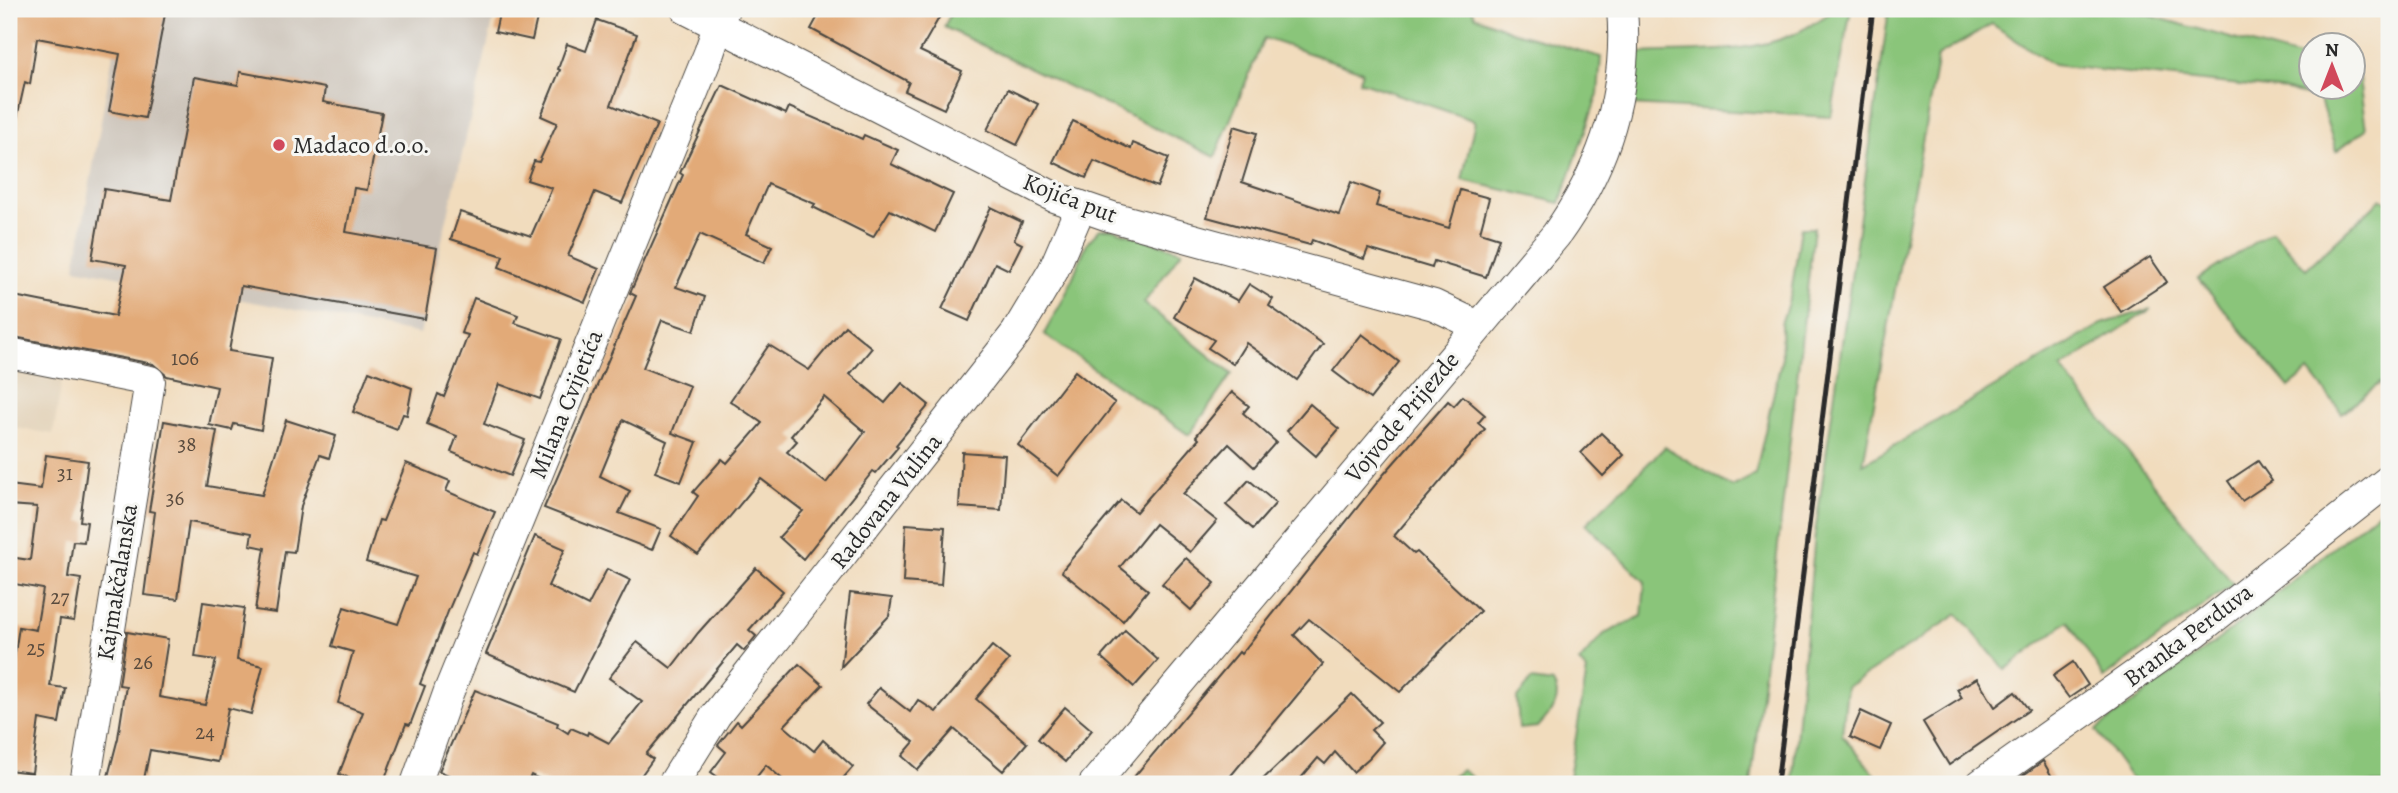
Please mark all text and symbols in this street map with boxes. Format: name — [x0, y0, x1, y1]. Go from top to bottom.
north arrow — [2296, 32, 2366, 102]
text: N — [2325, 37, 2339, 63]
place label: Madaco d.o.o. — [293, 129, 430, 161]
marker: Madaco d.o.o. — [271, 137, 287, 153]
street label: Kojića put — [1018, 165, 1122, 231]
street label: Milana Cvijetića — [522, 324, 611, 483]
house number: 106 — [171, 344, 199, 372]
street label: Vojvode Prijezde — [1337, 345, 1466, 490]
street label: Radovana Vulina — [823, 426, 950, 575]
house number: 38 — [178, 430, 196, 458]
house number: 31 — [57, 459, 73, 487]
house number: 36 — [166, 484, 185, 512]
street label: Kajmakčalanska — [89, 501, 145, 663]
street label: Branka Perduva — [2117, 575, 2260, 694]
house number: 27 — [51, 583, 70, 611]
house number: 25 — [26, 634, 46, 662]
house number: 26 — [133, 648, 153, 676]
house number: 24 — [195, 718, 215, 746]

